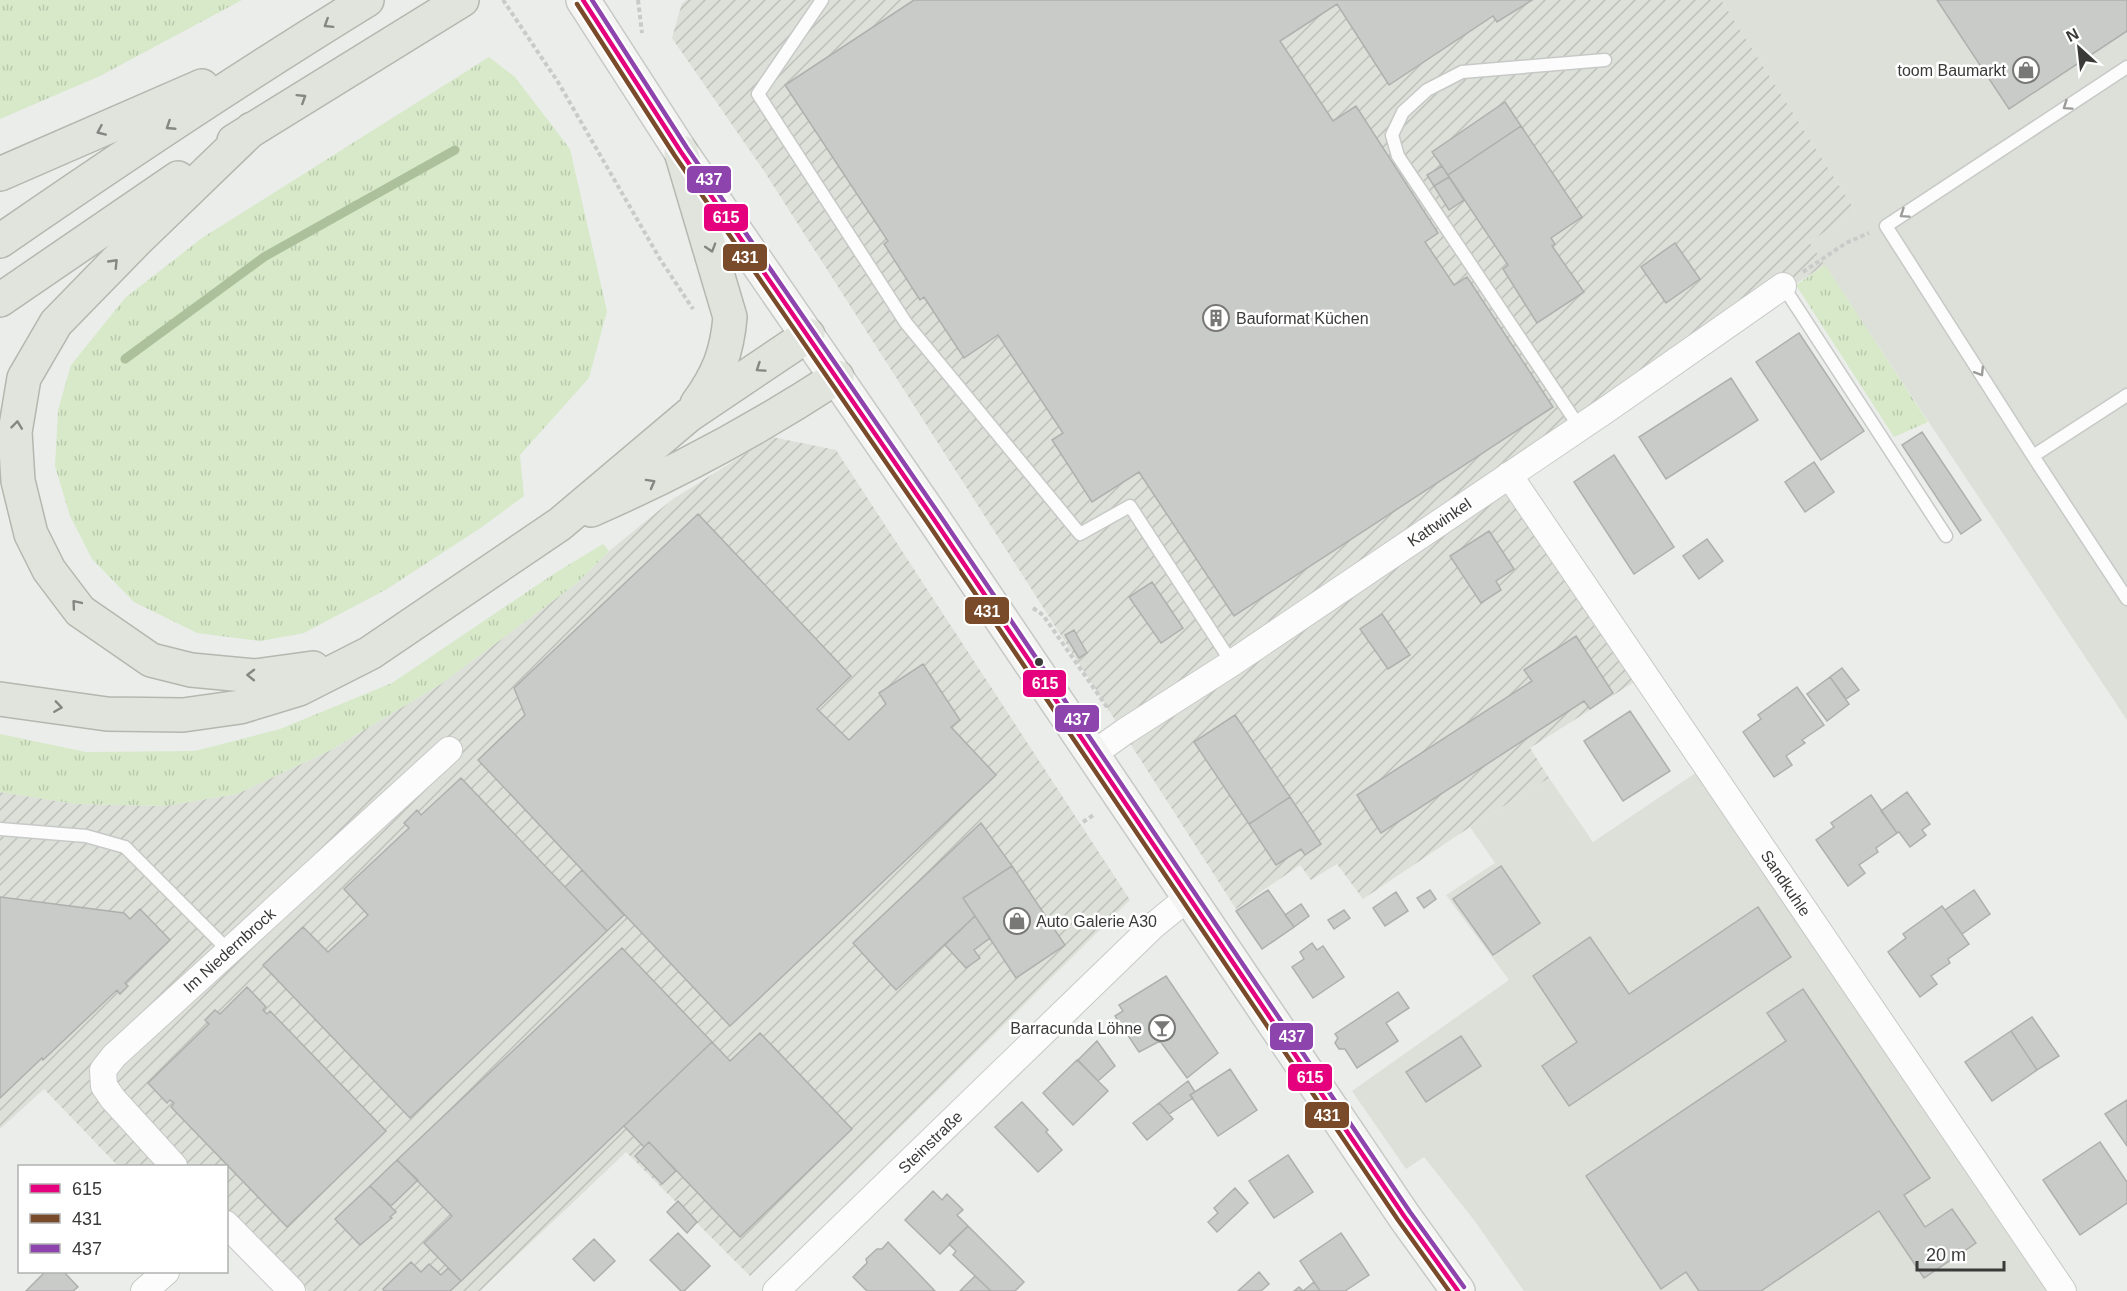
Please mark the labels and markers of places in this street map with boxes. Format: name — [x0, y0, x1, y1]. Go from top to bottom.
shop icon: toom Baumarkt — [2011, 55, 2041, 85]
place label: toom Baumarkt — [1898, 62, 2007, 79]
building icon: Bauformat Küchen — [1201, 303, 1231, 333]
place label: Bauformat Küchen — [1236, 310, 1369, 327]
unlabelled marker — [1033, 656, 1045, 668]
shop icon: Auto Galerie A30 — [1002, 906, 1032, 936]
place label: Auto Galerie A30 — [1036, 913, 1157, 930]
bar icon: Barracunda Löhne — [1147, 1013, 1177, 1043]
place label: Barracunda Löhne — [1010, 1020, 1142, 1037]

